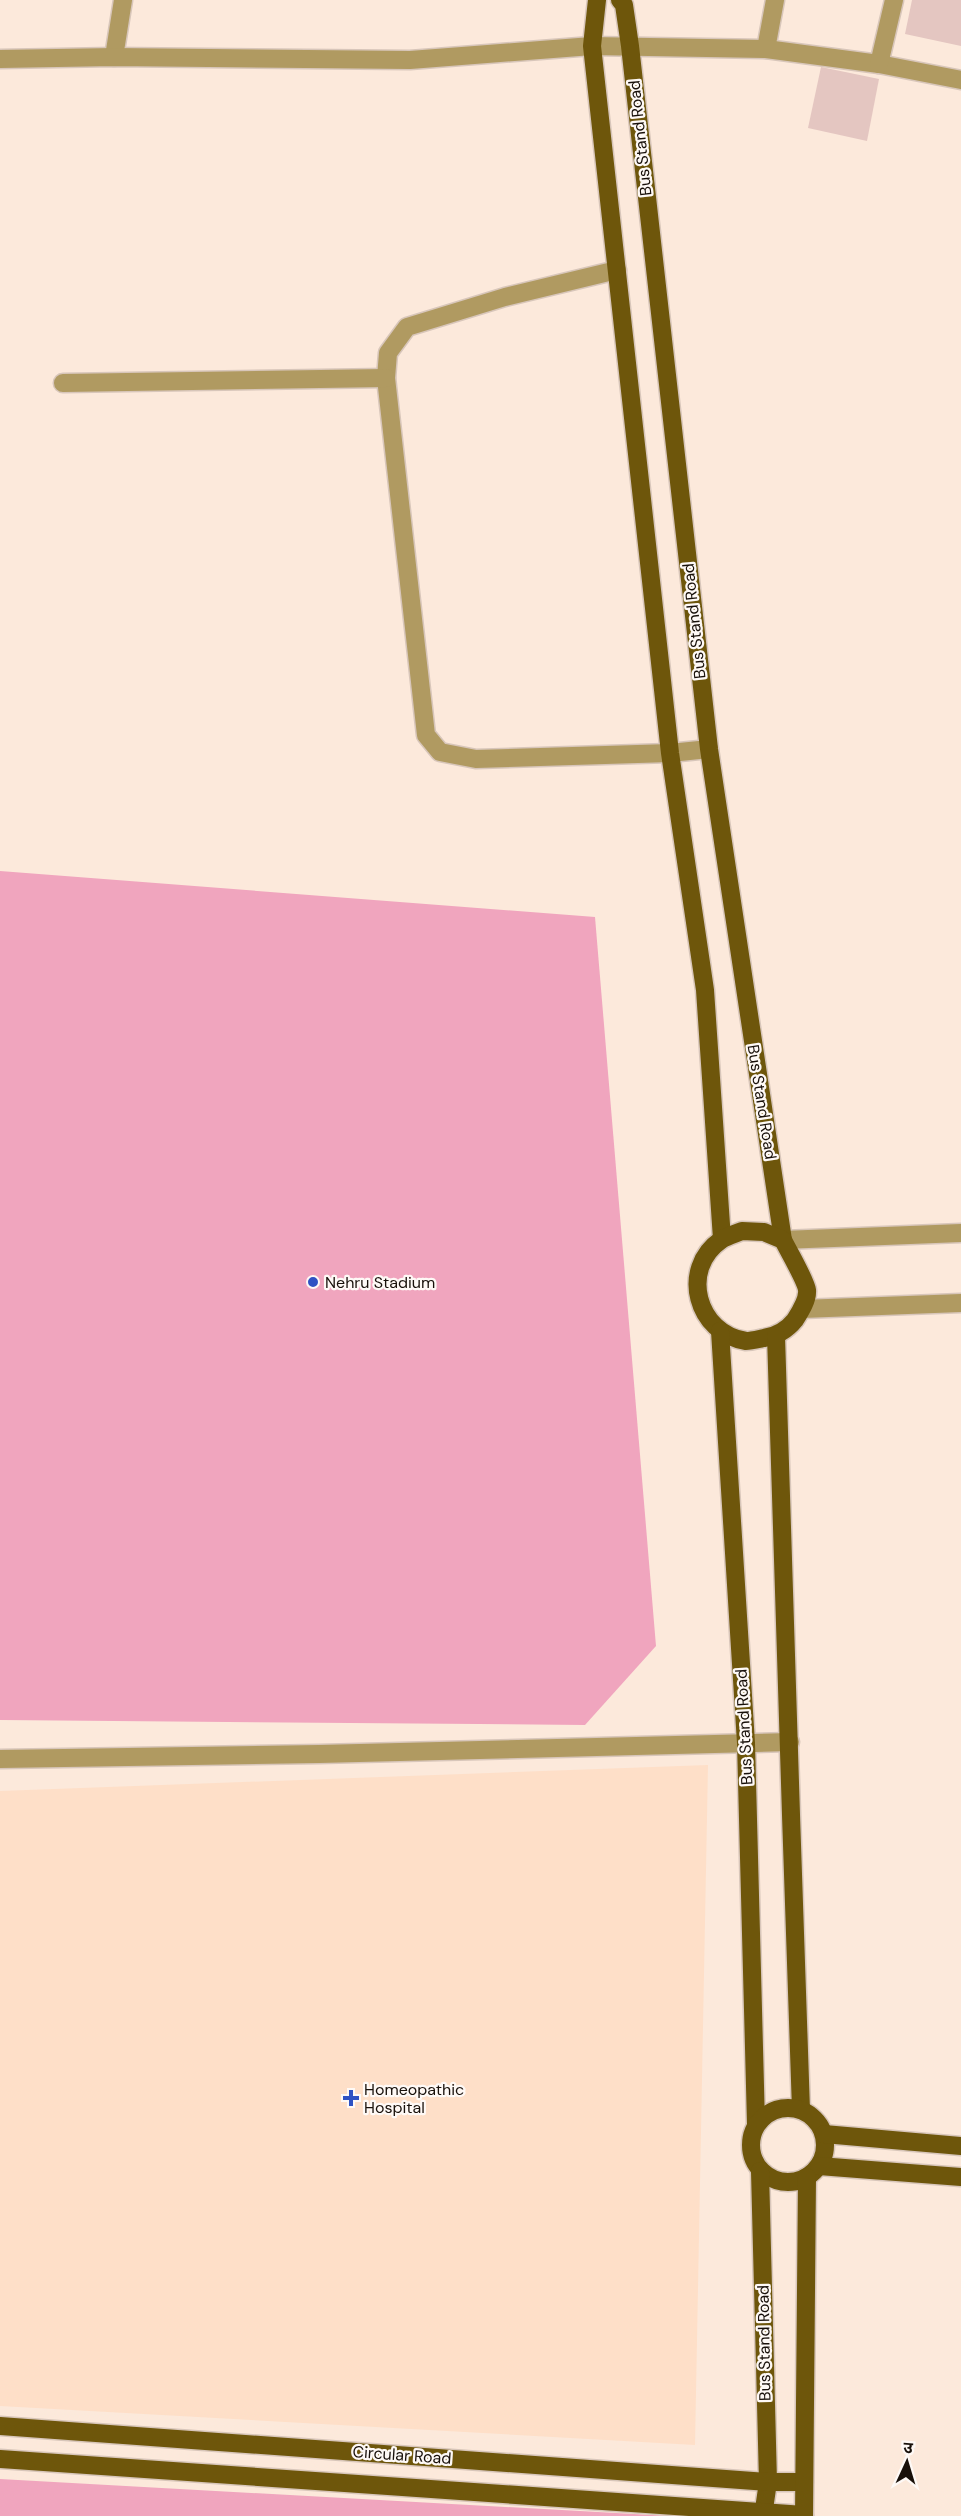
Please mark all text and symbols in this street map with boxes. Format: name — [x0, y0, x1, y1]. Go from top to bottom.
street label: Bus Stand Road — [623, 79, 657, 197]
street label: Bus Stand Road — [677, 562, 711, 680]
street label: Bus Stand Road — [743, 1043, 781, 1161]
place label: Nehru Stadium — [325, 1272, 435, 1293]
marker: Nehru Stadium — [306, 1275, 320, 1289]
street label: Bus Stand Road — [730, 1668, 758, 1786]
place label: Homeopathic Hospital — [364, 2079, 464, 2118]
marker: Homeopathic Hospital — [342, 2089, 360, 2107]
street label: Bus Stand Road — [752, 2285, 776, 2401]
north arrow — [877, 2432, 937, 2492]
text: उ — [903, 2437, 914, 2458]
street label: Circular Road — [352, 2441, 452, 2469]

